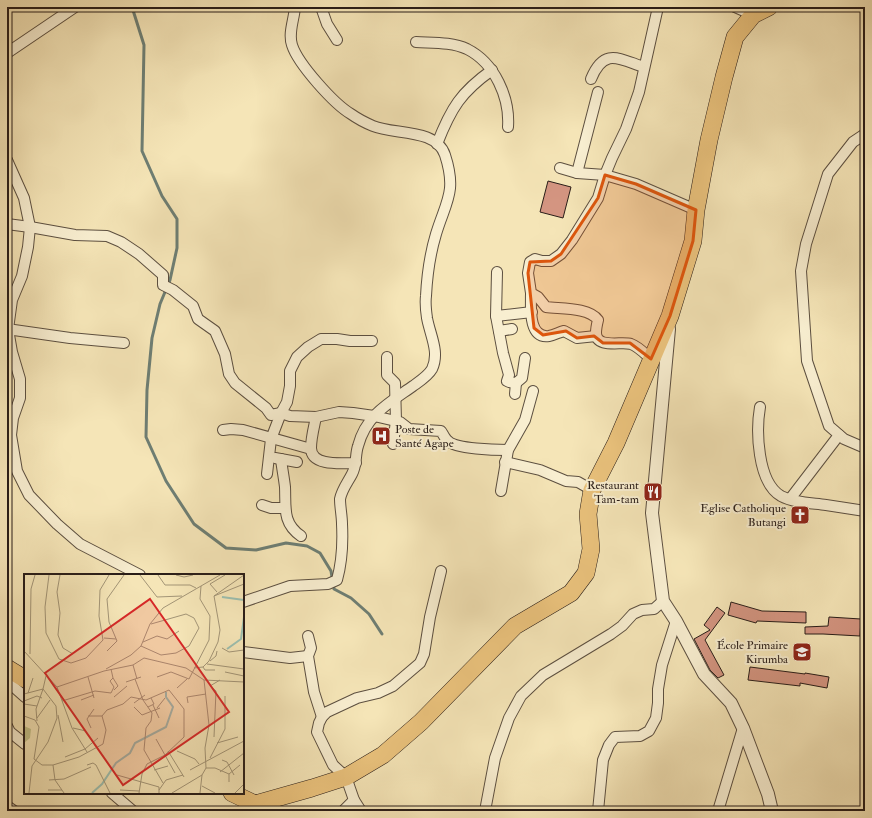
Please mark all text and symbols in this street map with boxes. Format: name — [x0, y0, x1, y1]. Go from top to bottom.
place label: Poste de Santé Agape — [395, 422, 454, 451]
hospital icon: Poste de Santé Agape — [370, 425, 392, 447]
place label: Restaurant Tam-tam — [587, 478, 640, 507]
restaurant icon: Restaurant Tam-tam — [642, 481, 664, 503]
place label: Eglise Catholique Butangi — [700, 501, 786, 530]
church icon: Eglise Catholique Butangi — [789, 504, 811, 526]
inset map — [24, 574, 244, 794]
place label: École Primaire Kirumba — [717, 638, 789, 667]
school or university icon: École Primaire Kirumba — [791, 641, 813, 663]

